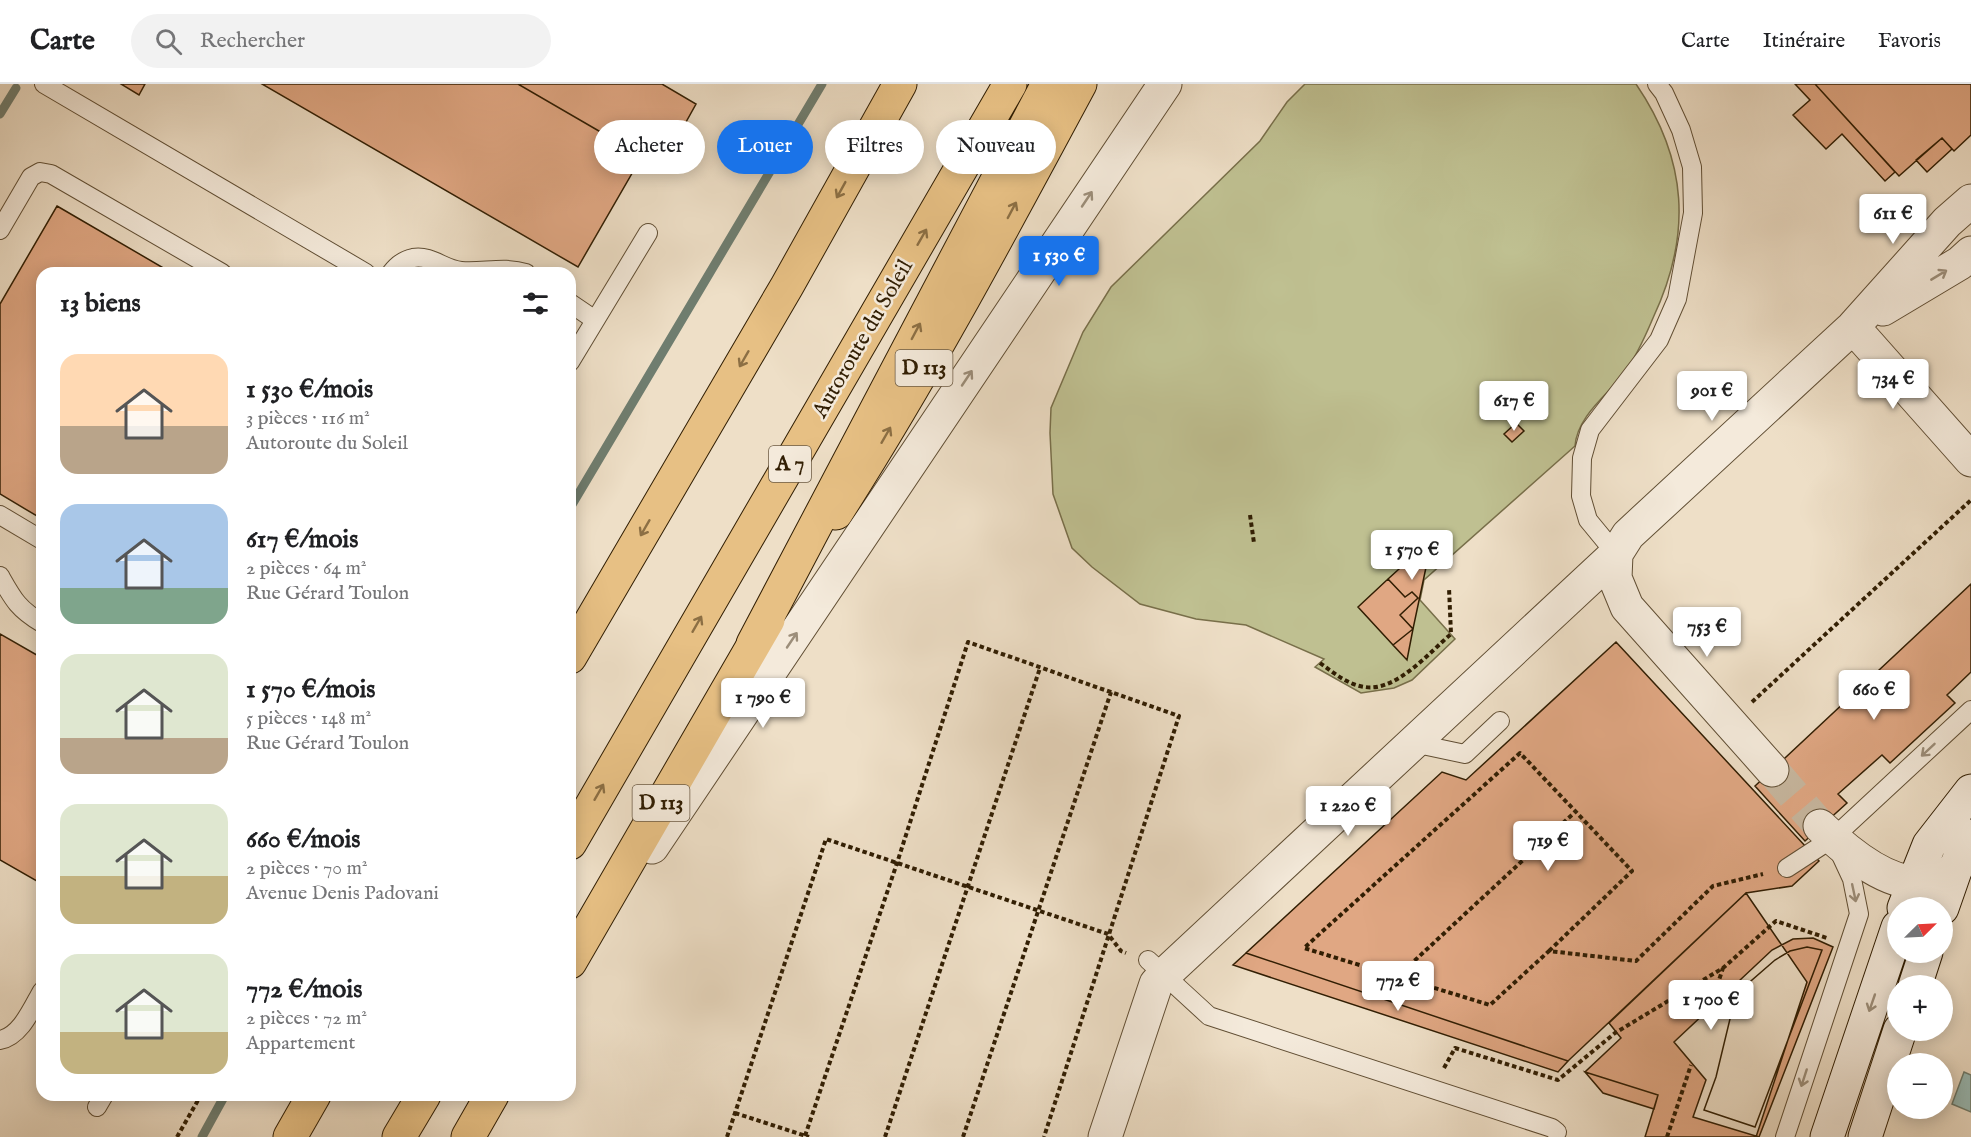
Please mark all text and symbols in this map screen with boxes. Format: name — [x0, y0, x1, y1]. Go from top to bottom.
search box — [131, 14, 551, 68]
text: Carte — [30, 24, 95, 59]
icon: search — [152, 25, 185, 58]
text: Rechercher — [200, 27, 305, 55]
text: Carte — [1681, 28, 1730, 55]
text: Itinéraire — [1763, 28, 1845, 55]
text: Favoris — [1878, 28, 1941, 55]
chip: Acheter — [594, 120, 705, 174]
chip: Louer — [717, 120, 813, 174]
chip: Filtres — [825, 120, 924, 174]
chip: Nouveau — [936, 120, 1056, 174]
one-way arrow — [834, 181, 846, 198]
one-way arrow — [1081, 190, 1094, 207]
pin: 611 € — [1851, 194, 1935, 245]
text: 611 € — [1873, 201, 1913, 226]
one-way arrow — [1006, 202, 1018, 219]
one-way arrow — [916, 229, 928, 246]
pin: 1 530 € — [1004, 236, 1114, 287]
text: 1 530 € — [1033, 243, 1085, 268]
street label: Autoroute du Soleil — [806, 255, 920, 424]
one-way arrow — [1930, 269, 1947, 281]
text: 13 biens — [60, 287, 141, 320]
icon: filters — [519, 287, 552, 320]
one-way arrow — [911, 323, 922, 341]
one-way arrow — [737, 350, 749, 367]
road number: D 113 — [896, 350, 952, 386]
pin: 734 € — [1851, 359, 1935, 410]
text: 734 € — [1872, 366, 1914, 391]
one-way arrow — [961, 370, 973, 387]
pin: 901 € — [1670, 371, 1754, 422]
text: 1 530 €/mois — [246, 373, 373, 406]
icon: home — [108, 378, 180, 450]
text: 901 € — [1691, 378, 1733, 403]
pin: 617 € — [1472, 381, 1556, 432]
text: 617 € — [1493, 388, 1535, 413]
text: 3 pièces · 116 m² — [246, 406, 370, 431]
one-way arrow — [880, 427, 892, 444]
text: Autoroute du Soleil — [246, 431, 408, 456]
road number: A 7 — [769, 446, 811, 482]
one-way arrow — [639, 519, 651, 536]
text: 617 €/mois — [246, 523, 358, 556]
icon: home — [108, 528, 180, 600]
pin: 1 570 € — [1357, 530, 1467, 581]
text: 1 570 € — [1385, 537, 1439, 562]
text: 2 pièces · 64 m² — [246, 556, 367, 581]
text: Rue Gérard Toulon — [246, 581, 409, 606]
pin: 753 € — [1665, 607, 1749, 658]
text: 753 € — [1687, 614, 1727, 639]
one-way arrow — [692, 616, 704, 633]
one-way arrow — [785, 632, 798, 649]
pin: 660 € — [1832, 670, 1916, 721]
text: 1 570 €/mois — [246, 673, 375, 706]
text: 660 € — [1853, 677, 1895, 702]
icon: home — [108, 678, 180, 750]
pin: 1 790 € — [708, 678, 818, 729]
text: 1 790 € — [735, 685, 791, 710]
text: 5 pièces · 148 m² — [246, 706, 371, 731]
text: Rue Gérard Toulon — [246, 731, 409, 756]
one-way arrow — [1921, 743, 1936, 757]
one-way arrow — [594, 784, 606, 801]
road number: D 113 — [632, 785, 690, 821]
pin: 1 220 € — [1293, 786, 1403, 837]
text: 1 220 € — [1320, 793, 1376, 818]
pin: 719 € — [1506, 821, 1590, 872]
text: 660 €/mois — [246, 823, 360, 856]
icon: home — [108, 828, 180, 900]
text: 719 € — [1527, 828, 1569, 853]
text: 2 pièces · 70 m² — [246, 856, 367, 881]
text: Avenue Denis Padovani — [246, 881, 439, 906]
one-way arrow — [1849, 883, 1861, 902]
north arrow — [1887, 897, 1953, 963]
map controls — [1887, 897, 1953, 1119]
pin: 772 € — [1356, 961, 1440, 1012]
text: 772 € — [1376, 968, 1420, 993]
text: 772 €/mois — [246, 973, 362, 1006]
button: + — [1887, 975, 1953, 1041]
icon: home — [108, 978, 180, 1050]
pin: 1 700 € — [1656, 980, 1766, 1031]
text: 1 700 € — [1683, 987, 1739, 1012]
one-way arrow — [1866, 993, 1877, 1012]
text: 2 pièces · 72 m² — [246, 1006, 367, 1031]
text: Appartement — [246, 1031, 355, 1056]
button: − — [1887, 1053, 1953, 1119]
one-way arrow — [1798, 1068, 1809, 1087]

